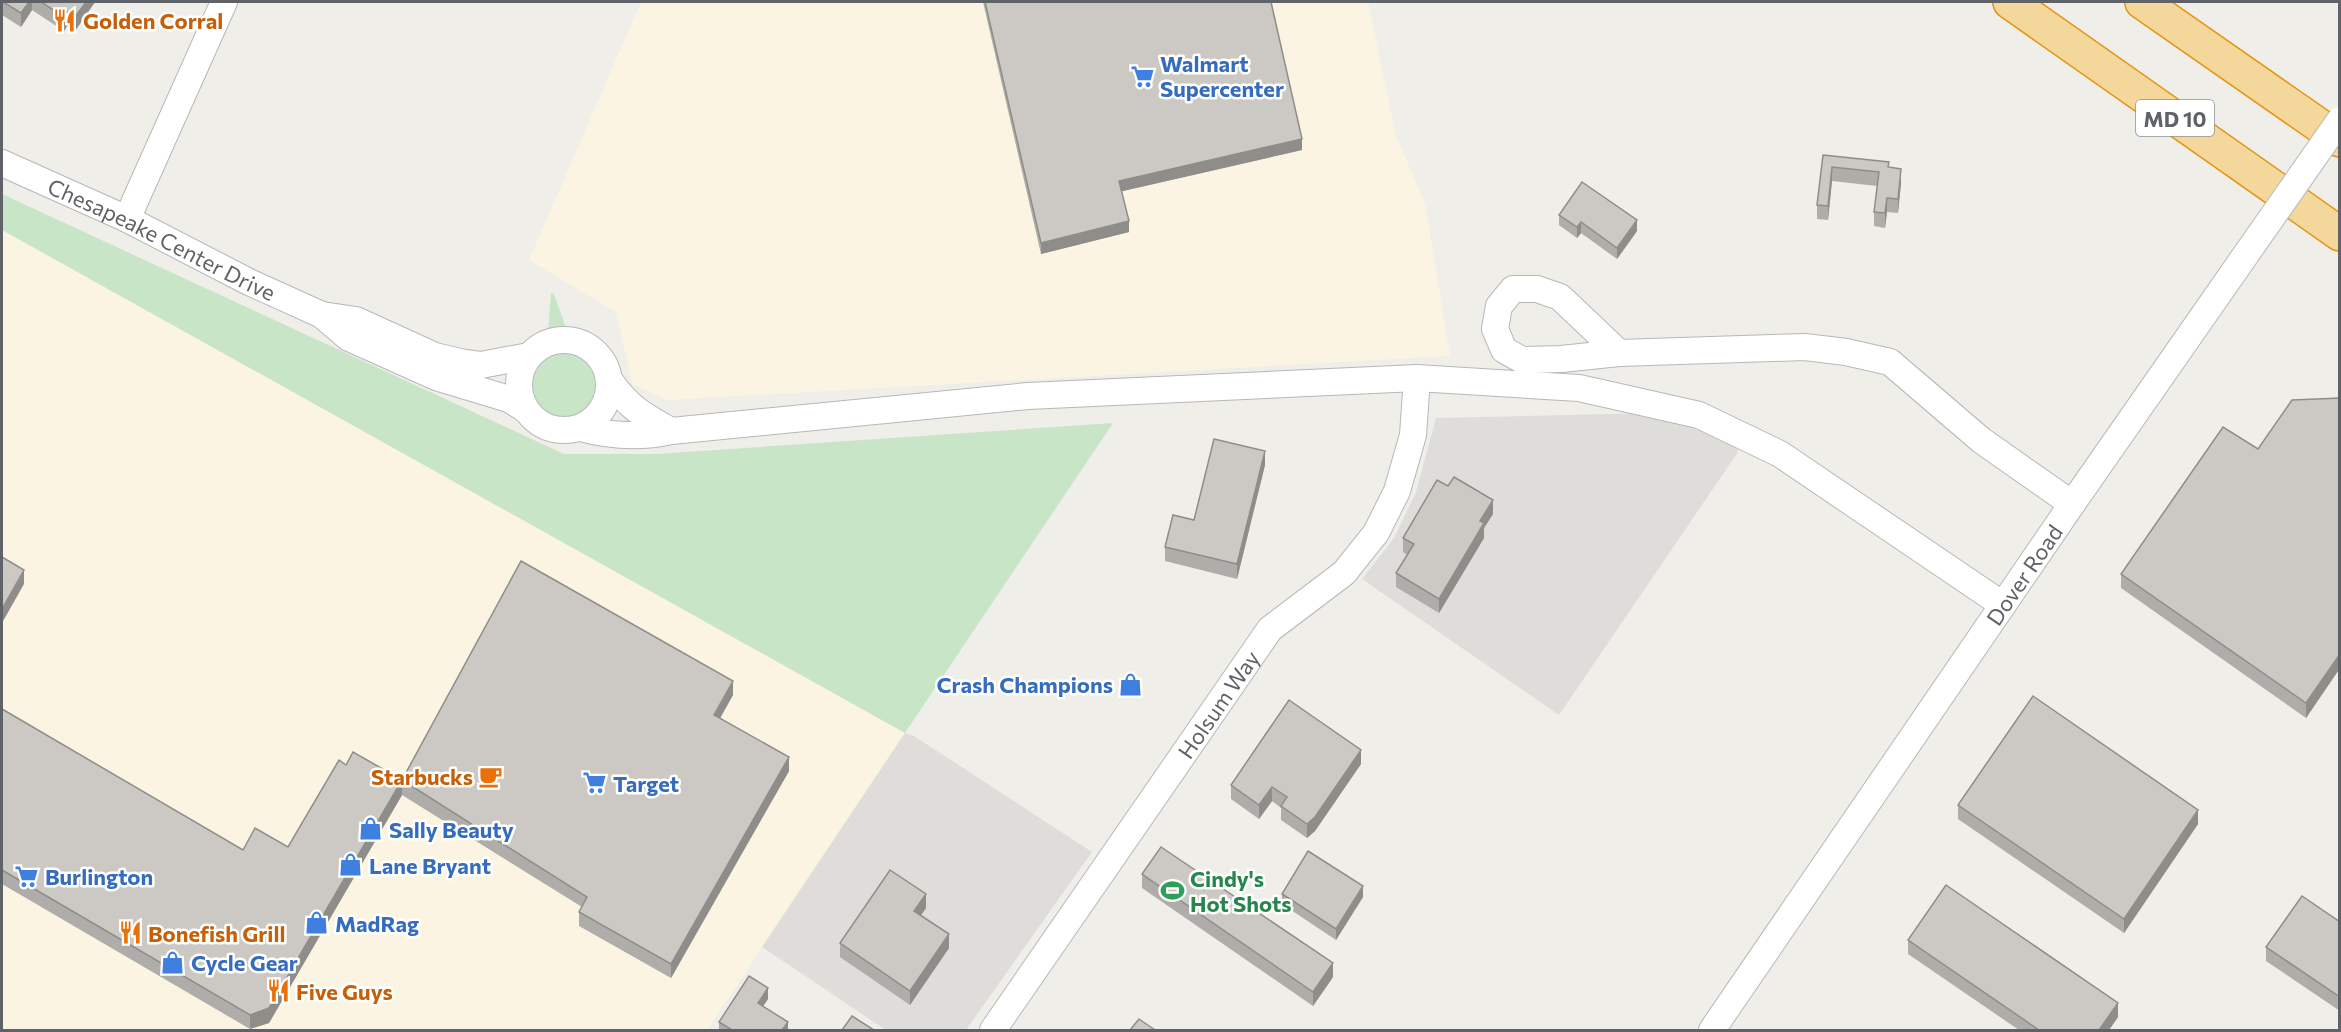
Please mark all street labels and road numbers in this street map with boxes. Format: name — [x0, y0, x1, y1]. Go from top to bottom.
road number: MD 10 — [2136, 100, 2214, 136]
street label: Chesapeake Center Drive — [44, 172, 280, 306]
street label: Dover Road — [1980, 519, 2068, 630]
street label: Holsum Way — [1171, 645, 1265, 763]

